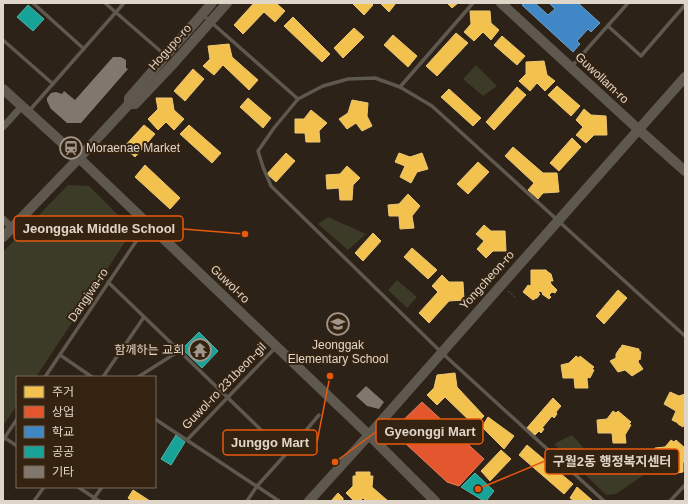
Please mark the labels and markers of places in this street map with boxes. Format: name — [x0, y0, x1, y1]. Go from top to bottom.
station icon: Moraenae Market — [58, 135, 84, 161]
place label: Moraenae Market — [86, 141, 181, 155]
callout: Jeonggak Middle School — [14, 216, 183, 241]
school or university icon: Jeonggak Elementary School — [325, 311, 351, 337]
temple icon: 함께하는 교회 — [187, 337, 213, 363]
place label: Jeonggak Elementary School — [288, 338, 388, 366]
place label: 함께하는 교회 — [114, 343, 184, 357]
callout: Gyeonggi Mart — [376, 419, 483, 444]
callout: Junggo Mart — [223, 430, 317, 455]
callout: 구월2동 행정복지센터 — [545, 449, 679, 474]

